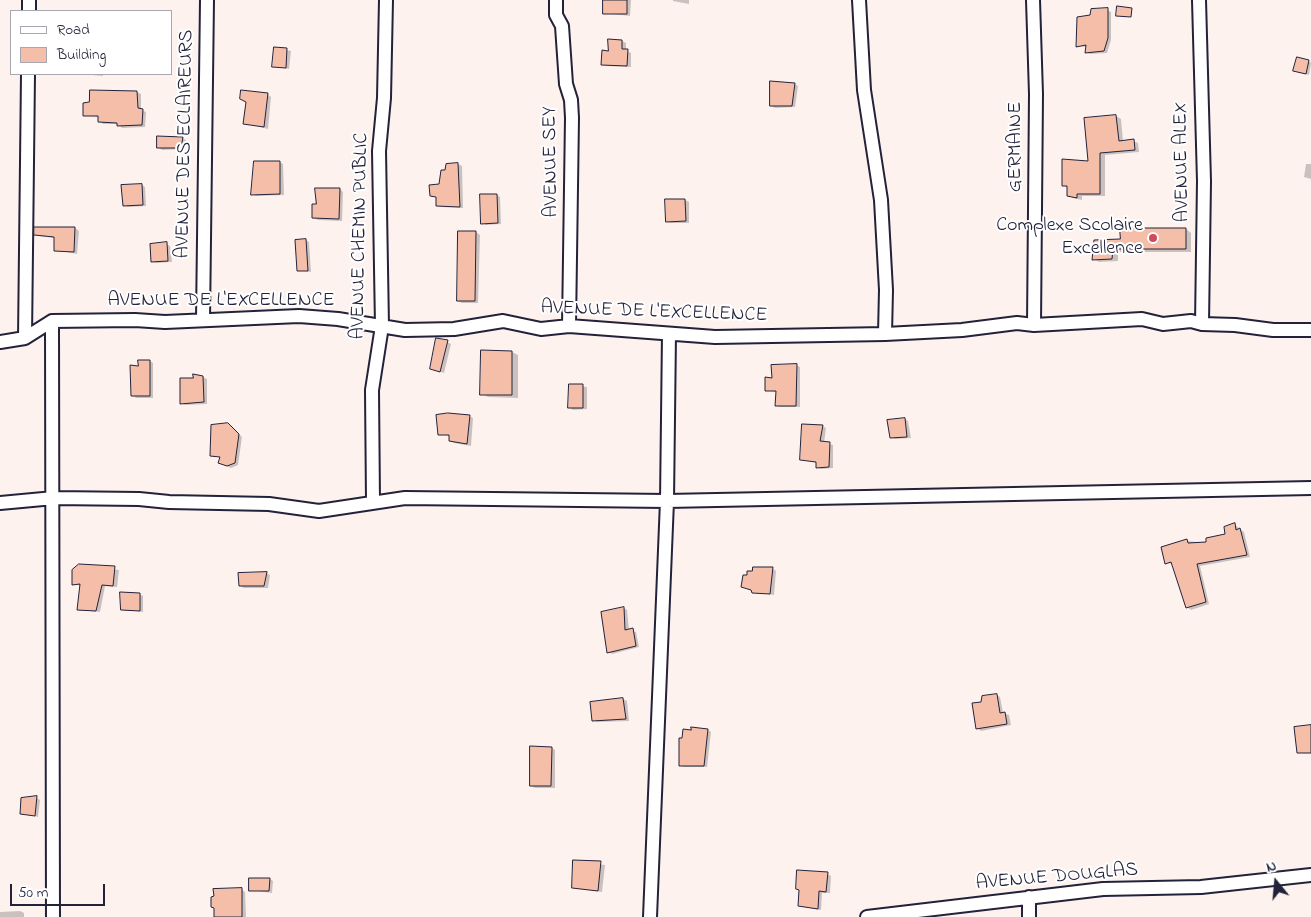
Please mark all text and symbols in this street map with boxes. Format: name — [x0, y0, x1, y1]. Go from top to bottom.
legend — [10, 10, 172, 75]
text: Road — [57, 19, 90, 41]
street label: AVENUE DES ECLAIREURS — [172, 29, 200, 259]
text: Building — [57, 44, 106, 66]
street label: GERMAINE — [1005, 102, 1029, 192]
street label: AVENUE ALEX — [1170, 102, 1196, 222]
street label: AVENUE SEY — [539, 106, 565, 218]
street label: AVENUE CHEMIN PUBLIC — [347, 132, 375, 340]
place label: Complexe Scolaire Excellence — [996, 215, 1143, 262]
marker: Complexe Scolaire Excellence — [1147, 232, 1159, 244]
street label: AVENUE DE L'EXCELLENCE — [107, 290, 335, 314]
street label: AVENUE DE L'EXCELLENCE — [540, 297, 768, 329]
text: N — [1264, 856, 1279, 879]
north arrow — [1251, 857, 1301, 907]
street label: AVENUE DOUGLAS — [975, 859, 1139, 897]
scale bar — [12, 874, 108, 906]
text: 50 m — [18, 882, 48, 904]

